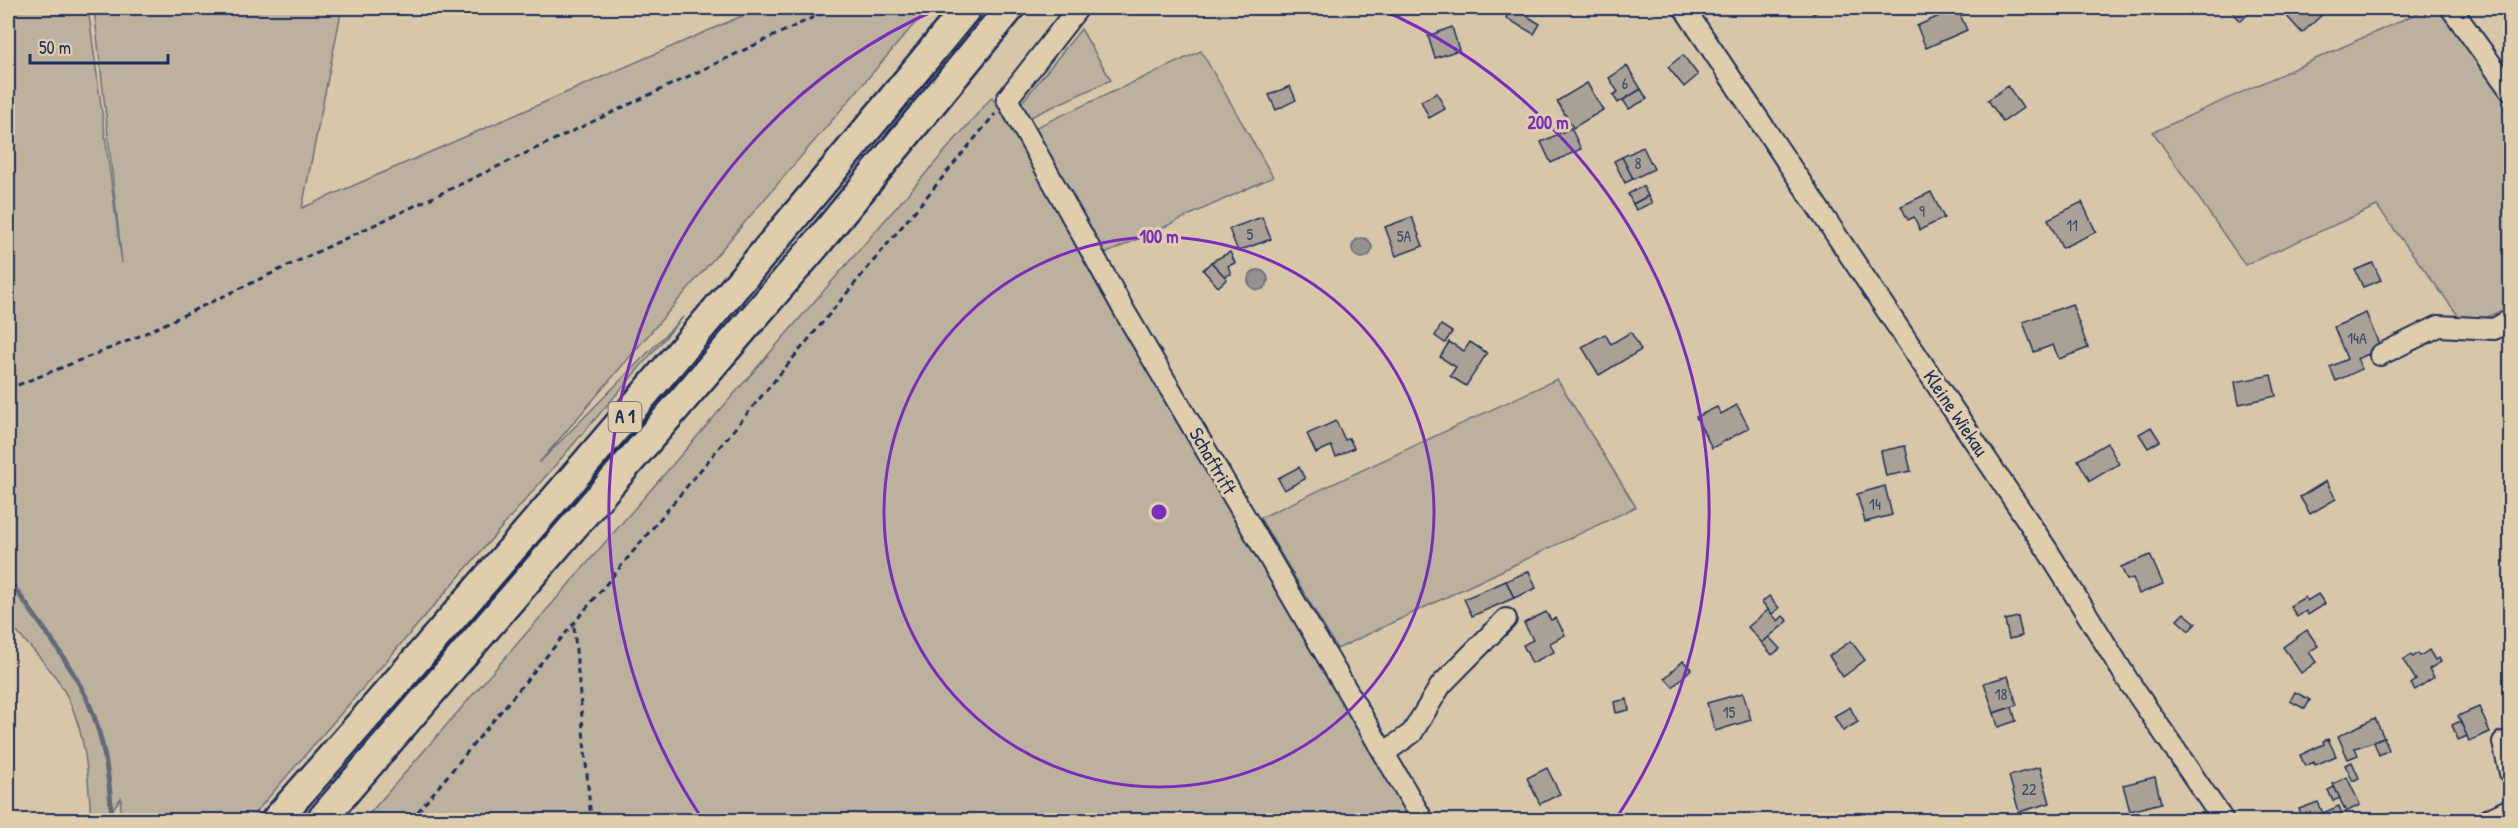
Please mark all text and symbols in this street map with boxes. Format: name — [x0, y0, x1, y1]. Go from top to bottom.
scale bar — [30, 27, 168, 65]
text: 50 m — [39, 35, 71, 60]
house number: 6 — [1622, 72, 1628, 94]
text: 200 m — [1528, 110, 1568, 135]
house number: 8 — [1635, 152, 1642, 174]
house number: 9 — [1919, 200, 1925, 222]
house number: 11 — [2066, 214, 2078, 236]
house number: 5 — [1247, 223, 1254, 245]
text: 100 m — [1139, 224, 1179, 249]
house number: 5A — [1397, 225, 1411, 247]
house number: 14A — [2347, 327, 2367, 349]
street label: Kleine Wiekau — [1918, 364, 1995, 461]
road number: A 1 — [608, 402, 642, 432]
street label: Schaftrift — [1183, 422, 1244, 500]
house number: 14 — [1869, 493, 1881, 515]
centre of rings — [1149, 502, 1169, 522]
house number: 18 — [1995, 683, 2007, 705]
house number: 15 — [1723, 701, 1736, 723]
house number: 22 — [2022, 778, 2037, 800]

